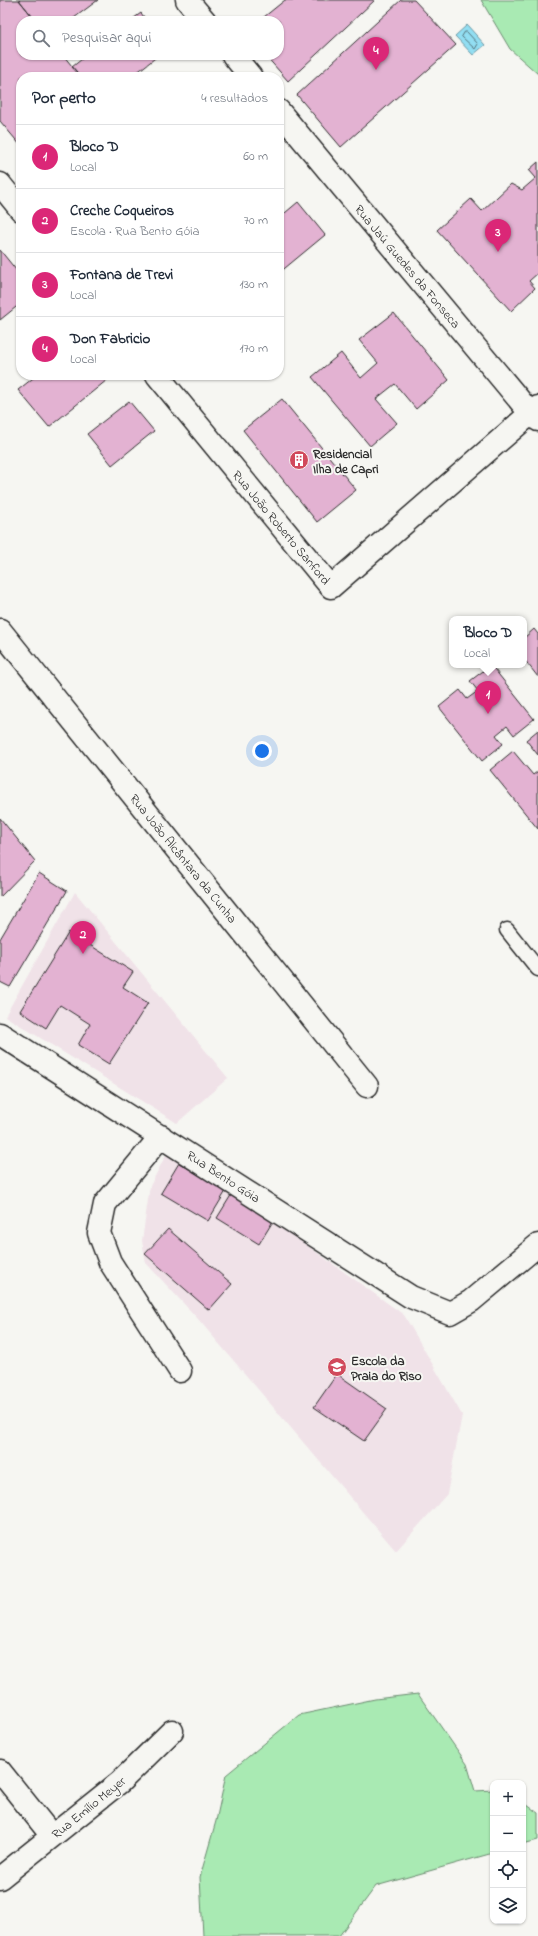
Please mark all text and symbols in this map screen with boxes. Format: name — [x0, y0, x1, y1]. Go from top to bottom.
search box — [16, 16, 284, 60]
icon: search — [30, 27, 52, 49]
text: Pesquisar aqui — [62, 27, 151, 49]
pin: 4 — [363, 37, 389, 70]
text: Por perto — [32, 86, 96, 111]
text: 4 resultados — [201, 89, 268, 108]
text: Bloco D — [70, 136, 119, 158]
text: 1 — [43, 147, 47, 166]
text: 60 m — [243, 147, 268, 166]
text: Local — [70, 158, 97, 177]
text: Creche Coqueiros — [70, 200, 174, 222]
street label: Rua Jaú Guedes da Fonseca — [349, 201, 464, 333]
text: 2 — [42, 211, 48, 230]
text: 70 m — [244, 211, 268, 230]
pin: 3 — [485, 219, 511, 252]
text: Escola · Rua Bento Góia — [70, 222, 200, 241]
text: Fontana de Trevi — [70, 264, 173, 286]
text: 3 — [42, 275, 48, 294]
text: 130 m — [240, 275, 268, 294]
text: Local — [70, 286, 97, 305]
text: Don Fabricio — [70, 328, 150, 350]
text: 4 — [42, 339, 48, 358]
text: 170 m — [240, 339, 268, 358]
text: Local — [70, 350, 97, 369]
place label: Residencial Ilha de Capri — [312, 445, 379, 479]
building icon: Residencial Ilha de Capri — [288, 449, 310, 471]
street label: Rua João Roberto Sanford — [227, 467, 335, 590]
popup — [449, 616, 527, 668]
text: Bloco D — [464, 622, 512, 644]
text: Local — [464, 644, 490, 663]
pin: 1 — [475, 681, 501, 714]
your location — [252, 741, 272, 761]
street label: Rua João Alcântara da Cunha — [125, 790, 241, 928]
pin: 2 — [70, 921, 96, 954]
street label: Rua Bento Góia — [183, 1146, 264, 1208]
place label: Escola da Praia do Riso — [351, 1352, 422, 1386]
school or university icon: Escola da Praia do Riso — [326, 1356, 348, 1378]
street label: Rua Emílio Meyer — [48, 1772, 131, 1845]
map controls — [490, 1780, 526, 1924]
button: + — [490, 1780, 526, 1816]
button: − — [490, 1816, 526, 1852]
button: locate — [490, 1852, 526, 1888]
button: layers — [490, 1888, 526, 1924]

